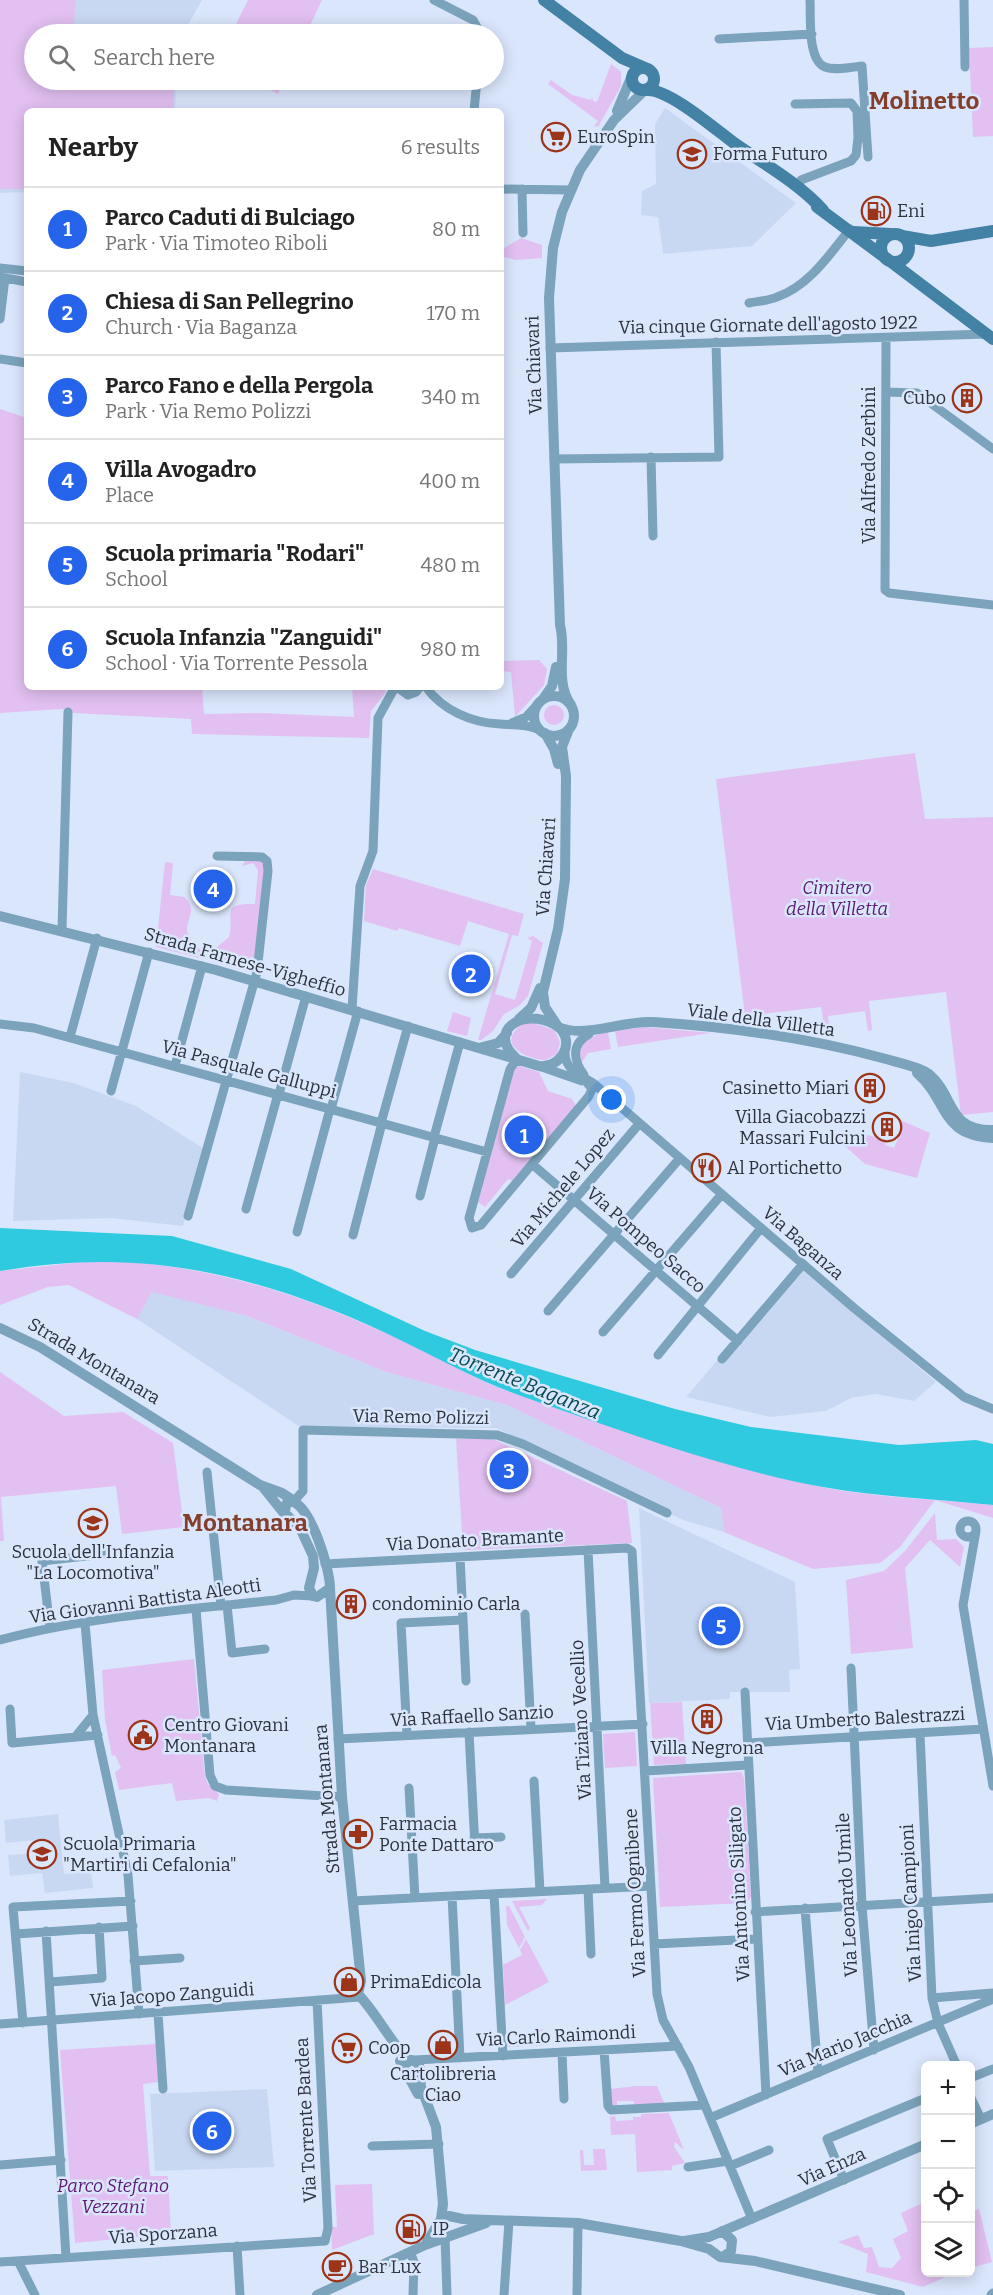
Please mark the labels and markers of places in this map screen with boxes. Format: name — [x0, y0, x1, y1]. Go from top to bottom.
supermarket icon: EuroSpin — [540, 121, 572, 153]
place label: EuroSpin — [577, 126, 655, 148]
school or university icon: Forma Futuro — [676, 138, 708, 170]
place label: Forma Futuro — [713, 143, 828, 165]
fuel station icon: Eni — [860, 195, 892, 227]
place label: Eni — [897, 200, 925, 222]
building icon: Cubo — [951, 382, 983, 414]
place label: Cubo — [903, 387, 946, 409]
pin: 4 — [194, 866, 232, 912]
pin: 2 — [452, 952, 490, 996]
building icon: Casinetto Miari — [854, 1072, 886, 1104]
place label: Casinetto Miari — [722, 1077, 849, 1099]
place label: Villa Giacobazzi Massari Fulcini — [735, 1106, 866, 1149]
building icon: Villa Giacobazzi Massari Fulcini — [871, 1111, 903, 1143]
pin: 1 — [504, 1112, 544, 1158]
restaurant icon: Al Portichetto — [690, 1152, 722, 1184]
place label: Al Portichetto — [727, 1157, 842, 1179]
pin: 3 — [490, 1448, 528, 1492]
school or university icon: Scuola dell'Infanzia "La Locomotiva" — [77, 1507, 109, 1539]
place label: Scuola dell'Infanzia "La Locomotiva" — [12, 1541, 175, 1584]
building icon: condominio Carla — [335, 1588, 367, 1620]
place label: condominio Carla — [372, 1593, 521, 1615]
pin: 5 — [702, 1604, 740, 1648]
building icon: Villa Negrona — [691, 1703, 723, 1735]
place label: Centro Giovani Montanara — [164, 1714, 289, 1757]
public building icon: Centro Giovani Montanara — [127, 1719, 159, 1751]
place label: Villa Negrona — [650, 1737, 764, 1759]
place label: Farmacia Ponte Dattaro — [379, 1813, 494, 1856]
pharmacy icon: Farmacia Ponte Dattaro — [342, 1818, 374, 1850]
place label: Scuola Primaria "Martiri di Cefalonia" — [63, 1833, 237, 1876]
school or university icon: Scuola Primaria "Martiri di Cefalonia" — [26, 1838, 58, 1870]
shop icon: PrimaEdicola — [333, 1966, 365, 1998]
place label: PrimaEdicola — [370, 1971, 482, 1993]
shop icon: Cartolibreria Ciao — [427, 2029, 459, 2061]
supermarket icon: Coop — [331, 2032, 363, 2064]
place label: Coop — [368, 2037, 411, 2059]
place label: Cartolibreria Ciao — [390, 2063, 496, 2106]
pin: 6 — [192, 2108, 232, 2154]
fuel station icon: IP — [395, 2213, 427, 2245]
place label: IP — [432, 2218, 449, 2240]
cafe icon: Bar Lux — [321, 2251, 353, 2283]
place label: Bar Lux — [358, 2256, 421, 2278]

